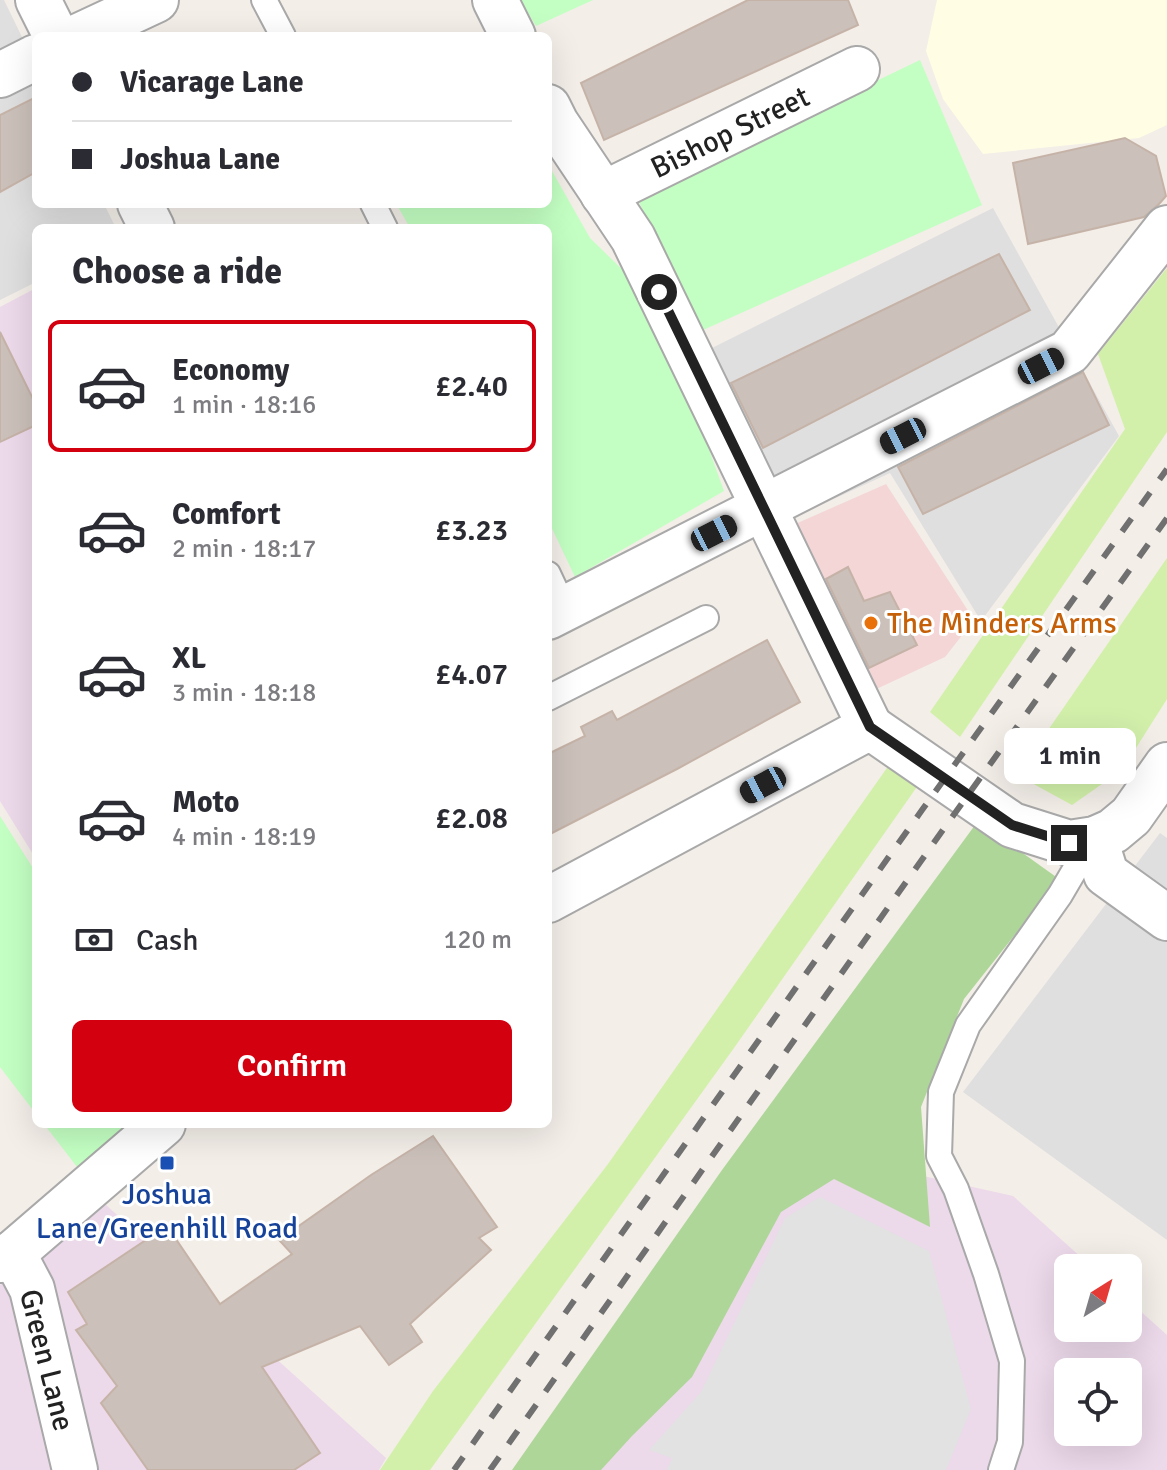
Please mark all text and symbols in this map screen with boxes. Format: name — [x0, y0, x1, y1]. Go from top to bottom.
text: Vicarage Lane — [120, 64, 304, 101]
street label: Bishop Street — [645, 78, 816, 187]
text: Joshua Lane — [120, 141, 280, 178]
text: Choose a ride — [72, 249, 282, 294]
route start — [641, 274, 677, 310]
car — [1014, 344, 1068, 388]
icon: car — [76, 350, 148, 422]
text: Economy — [172, 352, 289, 389]
text: £2.40 — [435, 368, 508, 405]
text: 1 min · 18:16 — [172, 389, 316, 421]
car — [876, 414, 930, 458]
icon: car — [76, 494, 148, 566]
text: Comfort — [172, 496, 281, 533]
car — [687, 511, 741, 555]
text: £3.23 — [435, 512, 508, 549]
text: 2 min · 18:17 — [172, 533, 316, 565]
place label: The Minders Arms — [887, 605, 1117, 642]
marker: The Minders Arms — [862, 614, 880, 632]
icon: car — [76, 638, 148, 710]
text: XL — [172, 640, 206, 677]
text: £4.07 — [435, 656, 508, 693]
text: 3 min · 18:18 — [172, 677, 316, 709]
callout: 1 min — [1003, 727, 1135, 783]
text: 1 min — [1039, 740, 1101, 772]
car — [736, 763, 790, 807]
icon: car — [76, 782, 148, 854]
text: Moto — [172, 784, 239, 821]
text: £2.08 — [435, 800, 508, 837]
text: 4 min · 18:19 — [172, 821, 316, 853]
route end — [1051, 825, 1087, 861]
icon: cash — [72, 918, 116, 962]
text: Cash — [136, 922, 199, 959]
text: 120 m — [443, 924, 512, 956]
button: Confirm — [72, 1020, 512, 1112]
marker: Joshua Lane/Greenhill Road — [158, 1154, 176, 1172]
place label: Joshua Lane/Greenhill Road — [36, 1176, 298, 1247]
north arrow — [1054, 1254, 1142, 1342]
map controls — [1054, 1254, 1142, 1446]
street label: Green Lane — [11, 1285, 82, 1435]
button: locate — [1054, 1358, 1142, 1446]

